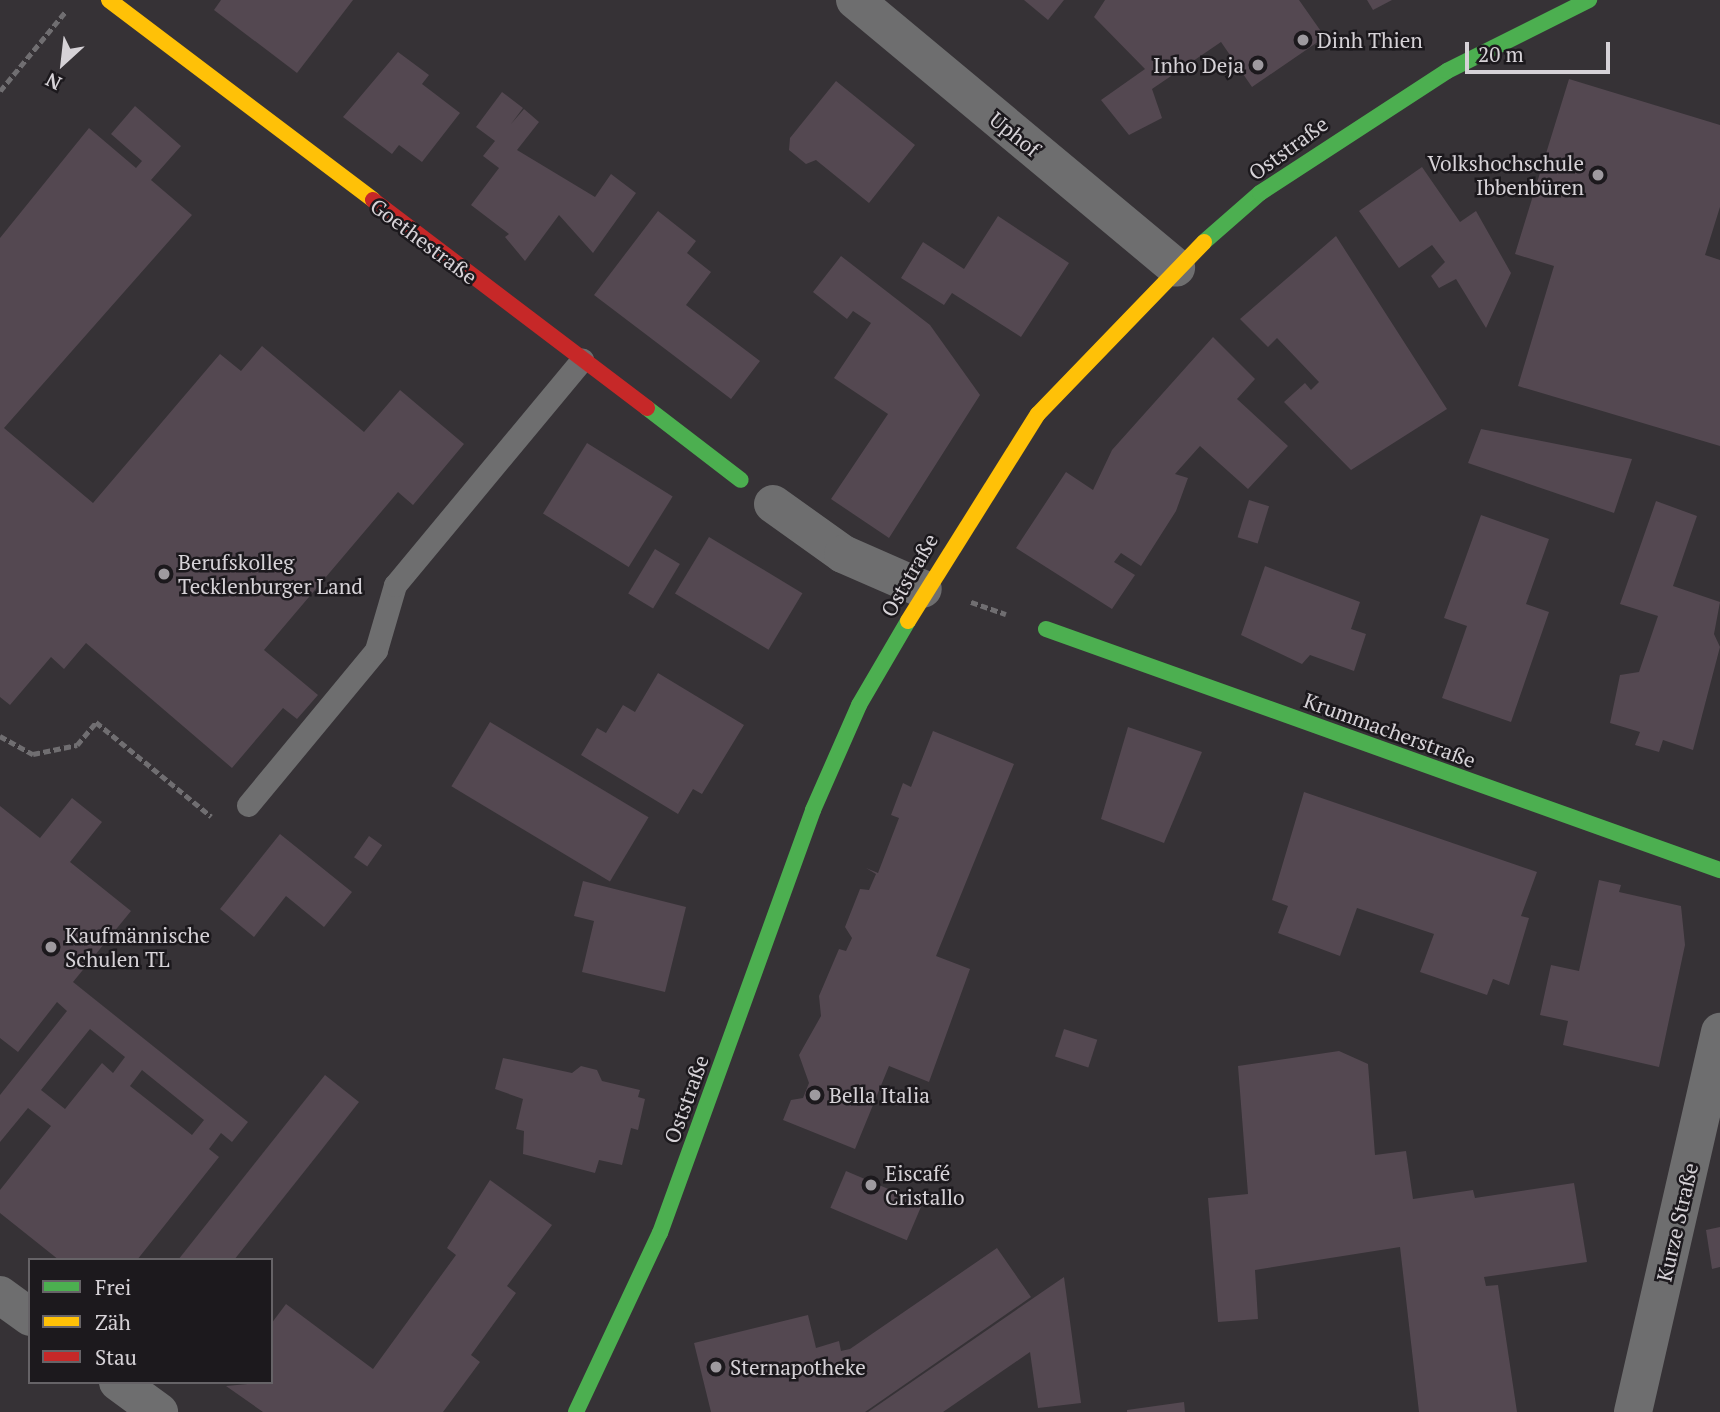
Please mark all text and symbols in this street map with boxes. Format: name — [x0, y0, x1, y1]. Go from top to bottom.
place label: Dinh Thien — [1317, 27, 1423, 53]
north arrow — [28, 28, 98, 98]
scale bar — [1468, 28, 1613, 72]
marker: Dinh Thien — [1295, 32, 1311, 48]
text: 20 m — [1478, 40, 1524, 68]
place label: Inho Deja — [1153, 52, 1244, 78]
marker: Inho Deja — [1250, 57, 1266, 73]
text: N — [41, 68, 65, 97]
street label: Uphof — [985, 106, 1045, 162]
street label: Oststraße — [1243, 111, 1333, 185]
place label: Volkshochschule Ibbenbüren — [1427, 150, 1584, 200]
marker: Volkshochschule Ibbenbüren — [1590, 167, 1606, 183]
street label: Goethestraße — [366, 193, 482, 289]
street label: Oststraße — [875, 529, 943, 621]
place label: Berufskolleg Tecklenburger Land — [178, 549, 363, 599]
marker: Berufskolleg Tecklenburger Land — [156, 566, 172, 582]
street label: Krummacherstraße — [1301, 687, 1479, 773]
place label: Kaufmännische Schulen TL — [65, 922, 210, 972]
marker: Kaufmännische Schulen TL — [43, 939, 59, 955]
street label: Oststraße — [658, 1051, 714, 1147]
place label: Bella Italia — [829, 1082, 930, 1108]
marker: Bella Italia — [807, 1087, 823, 1103]
place label: Eiscafé Cristallo — [885, 1160, 965, 1210]
street label: Kurze Straße — [1651, 1160, 1703, 1284]
marker: Eiscafé Cristallo — [863, 1177, 879, 1193]
legend — [28, 1258, 273, 1384]
text: Frei — [95, 1273, 131, 1301]
text: Zäh — [95, 1308, 131, 1336]
text: Stau — [95, 1343, 137, 1371]
place label: Sternapotheke — [730, 1354, 866, 1380]
marker: Sternapotheke — [708, 1359, 724, 1375]

